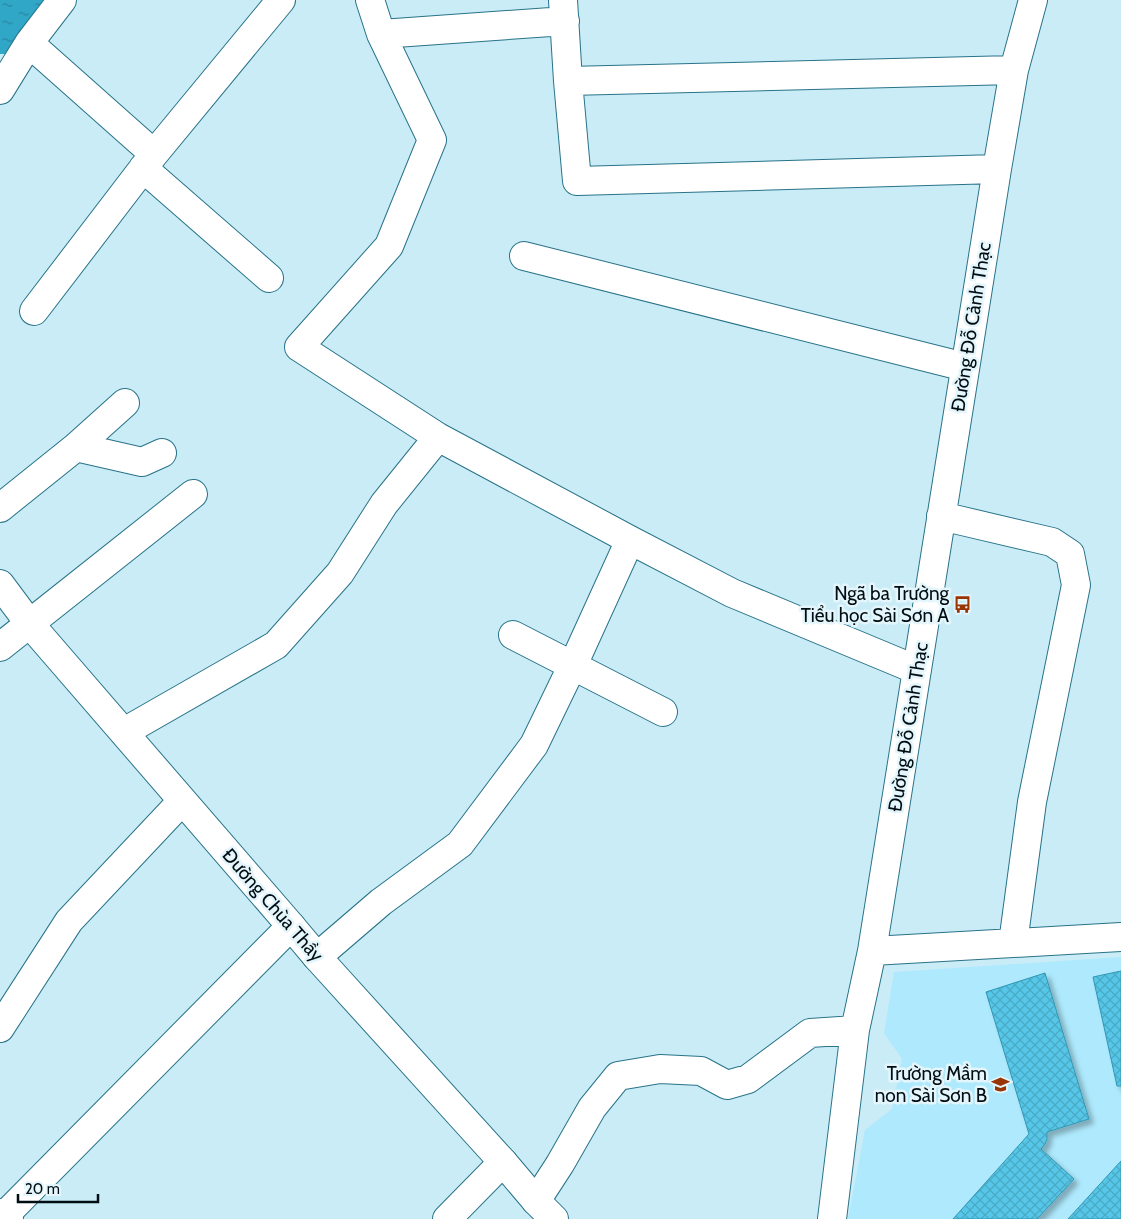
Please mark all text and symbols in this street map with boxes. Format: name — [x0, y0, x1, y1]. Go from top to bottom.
street label: Đường Đỗ Cảnh Thạc — [946, 240, 996, 413]
place label: Ngã ba Trường Tiểu học Sài Sơn A — [801, 582, 950, 627]
bus stop icon: Ngã ba Trường Tiểu học Sài Sơn A — [953, 594, 973, 614]
street label: Đường Đỗ Cảnh Thạc — [883, 640, 933, 813]
street label: Đường Chùa Thầy — [218, 844, 329, 967]
place label: Trường Mầm non Sài Sơn B — [875, 1062, 987, 1107]
school or university icon: Trường Mầm non Sài Sơn B — [991, 1074, 1011, 1094]
scale bar — [18, 1172, 98, 1204]
text: 20 m — [25, 1180, 60, 1198]

